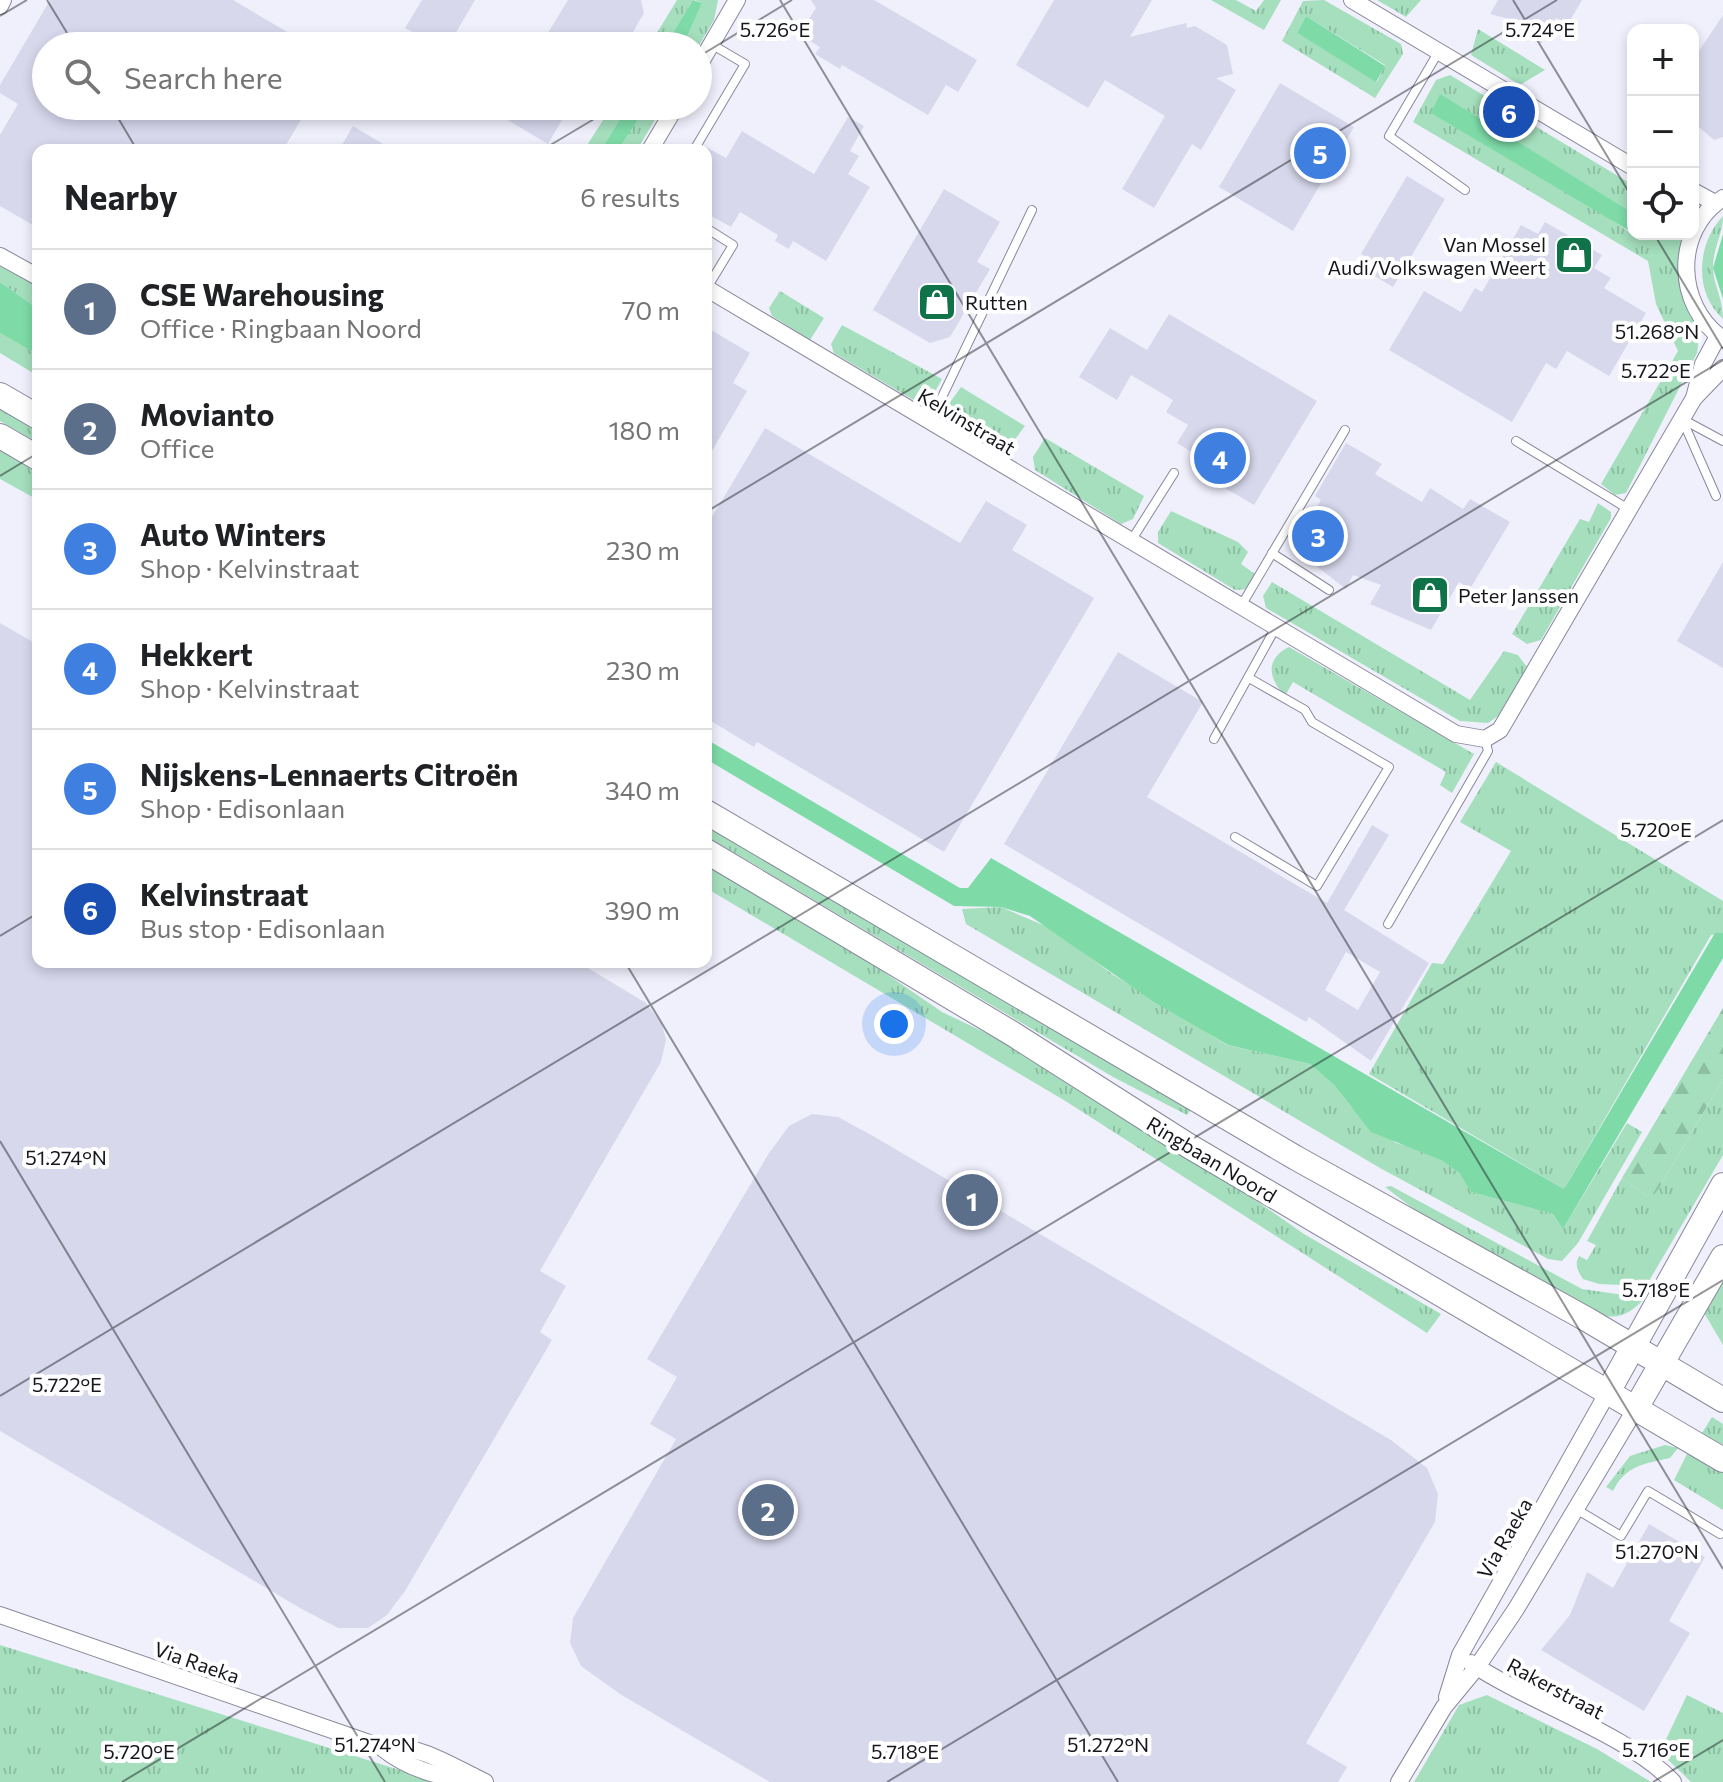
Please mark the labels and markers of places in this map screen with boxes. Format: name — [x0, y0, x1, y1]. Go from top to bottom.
pin: 6 — [1483, 82, 1535, 142]
pin: 5 — [1294, 123, 1346, 183]
place label: Van Mossel Audi/Volkswagen Weert — [1328, 232, 1546, 279]
shop icon: Van Mossel Audi/Volkswagen Weert — [1553, 234, 1595, 276]
shop icon: Rutten — [916, 281, 958, 323]
place label: Rutten — [965, 290, 1028, 314]
pin: 4 — [1194, 428, 1246, 488]
pin: 3 — [1292, 506, 1344, 566]
shop icon: Peter Janssen — [1409, 574, 1451, 616]
place label: Peter Janssen — [1458, 583, 1579, 607]
pin: 1 — [946, 1170, 998, 1230]
pin: 2 — [742, 1480, 794, 1540]

